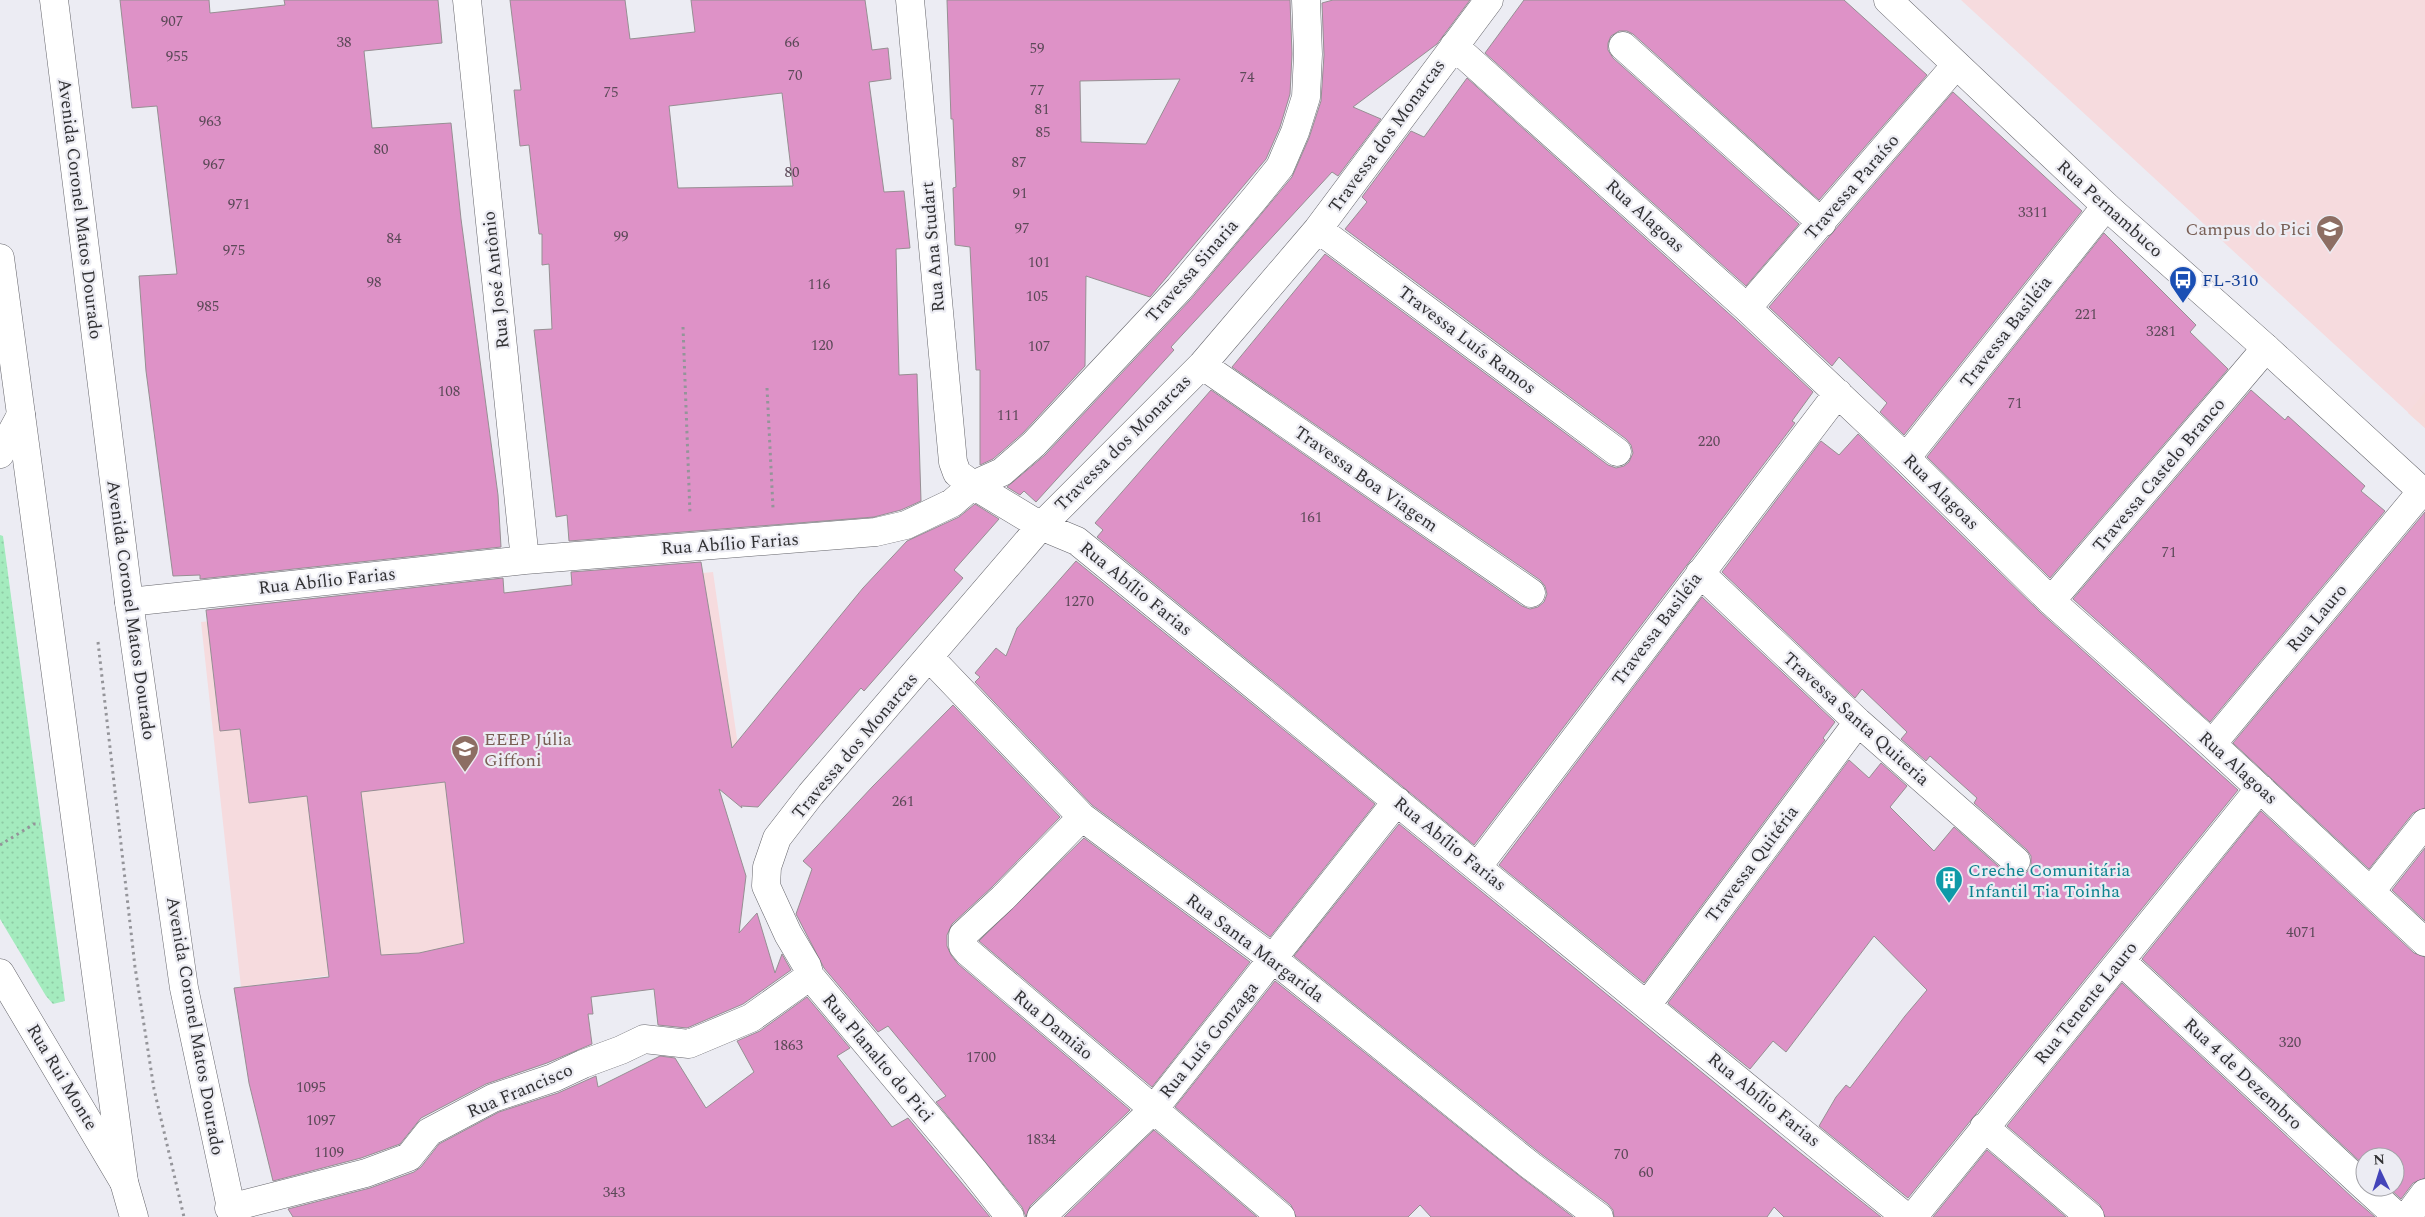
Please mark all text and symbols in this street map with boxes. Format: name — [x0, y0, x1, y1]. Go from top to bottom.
house number: 907 — [161, 10, 183, 33]
house number: 38 — [336, 31, 352, 54]
house number: 66 — [784, 31, 800, 54]
house number: 59 — [1029, 37, 1045, 60]
house number: 955 — [166, 45, 188, 68]
street label: Travessa dos Monarcas — [1322, 54, 1452, 218]
house number: 70 — [787, 64, 803, 87]
house number: 74 — [1239, 66, 1255, 89]
street label: Avenida Coronel Matos Dourado — [51, 77, 109, 341]
house number: 77 — [1029, 79, 1045, 102]
house number: 75 — [603, 81, 619, 104]
house number: 81 — [1034, 98, 1050, 121]
house number: 963 — [199, 110, 222, 133]
house number: 85 — [1035, 121, 1051, 144]
street label: Travessa Paraíso — [1798, 128, 1906, 246]
house number: 80 — [373, 138, 389, 161]
house number: 87 — [1011, 151, 1027, 174]
house number: 967 — [203, 153, 225, 176]
street label: Rua Pernambuco — [2051, 154, 2169, 264]
house number: 80 — [784, 161, 800, 184]
street label: Rua Alagoas — [1599, 173, 1691, 259]
street label: Rua Ana Studart — [914, 181, 952, 313]
house number: 91 — [1012, 182, 1028, 205]
house number: 971 — [228, 193, 250, 216]
house number: 3311 — [2018, 201, 2048, 224]
street label: Rua José Antônio — [475, 210, 517, 350]
street label: Travessa Sinaria — [1139, 213, 1245, 329]
school or university icon: Campus do Pici — [2315, 214, 2345, 253]
place label: Campus do Pici — [2185, 216, 2311, 243]
house number: 97 — [1014, 217, 1030, 240]
house number: 99 — [613, 225, 629, 248]
house number: 84 — [386, 227, 402, 250]
house number: 975 — [223, 239, 245, 262]
house number: 101 — [1028, 251, 1050, 274]
bus stop icon: FL-310 — [2168, 265, 2198, 304]
place label: FL-310 — [2202, 267, 2258, 294]
street label: Travessa Basiléia — [1953, 270, 2059, 394]
house number: 98 — [366, 271, 382, 294]
house number: 116 — [808, 273, 831, 296]
street label: Travessa Luís Ramos — [1392, 279, 1542, 401]
house number: 105 — [1026, 285, 1048, 308]
house number: 985 — [197, 295, 219, 318]
house number: 221 — [2075, 303, 2097, 326]
house number: 3281 — [2146, 320, 2176, 343]
house number: 120 — [811, 334, 833, 357]
house number: 107 — [1028, 335, 1050, 358]
street label: Travessa dos Monarcas — [1048, 368, 1198, 518]
house number: 108 — [438, 380, 460, 403]
house number: 71 — [2007, 392, 2023, 415]
street label: Travessa Castelo Branco — [2086, 392, 2232, 558]
house number: 111 — [997, 404, 1019, 427]
street label: Travessa Boa Viagem — [1288, 419, 1444, 539]
house number: 220 — [1698, 430, 1720, 453]
street label: Rua Alagoas — [1897, 448, 1985, 536]
street label: Avenida Coronel Matos Dourado — [99, 478, 163, 742]
house number: 161 — [1300, 506, 1322, 529]
street label: Rua Abílio Farias — [660, 526, 800, 562]
street label: Rua Abílio Farias — [1074, 535, 1198, 643]
house number: 71 — [2161, 541, 2177, 564]
street label: Rua Abílio Farias — [257, 560, 397, 602]
street label: Travessa Basiléia — [1605, 566, 1709, 692]
street label: Rua Lauro — [2280, 578, 2354, 658]
house number: 1270 — [1064, 590, 1094, 613]
street label: Travessa Santa Quiteria — [1777, 646, 1936, 793]
street label: Travessa dos Monarcas — [785, 667, 925, 825]
street label: Rua Alagoas — [2192, 725, 2284, 811]
place label: EEEP Júlia Giffoni — [484, 726, 572, 774]
school or university icon: EEEP Júlia Giffoni — [450, 734, 480, 773]
house number: 261 — [892, 790, 914, 813]
street label: Rua Abílio Farias — [1388, 790, 1512, 898]
street label: Travessa Quitéria — [1699, 800, 1805, 928]
place label: Creche Comunitária Infantil Tia Toinha — [1968, 857, 2131, 905]
building icon: Creche Comunitária Infantil Tia Toinha — [1934, 865, 1964, 904]
street label: Rua Santa Margarida — [1180, 887, 1330, 1009]
street label: Avenida Coronel Matos Dourado — [159, 895, 231, 1157]
house number: 4071 — [2286, 921, 2316, 944]
street label: Rua Tenente Lauro — [2028, 936, 2144, 1070]
street label: Rua Luís Gonzaga — [1153, 975, 1265, 1105]
street label: Rua Damião — [1007, 983, 1099, 1067]
street label: Rua Planalto do Pici — [816, 987, 940, 1129]
street label: Rua 4 de Dezembro — [2177, 1012, 2309, 1136]
street label: Rua Rui Monte — [20, 1019, 104, 1135]
house number: 320 — [2279, 1031, 2301, 1054]
house number: 1863 — [773, 1034, 803, 1057]
house number: 1700 — [966, 1046, 996, 1069]
street label: Rua Abílio Farias — [1702, 1046, 1826, 1154]
street label: Rua Francisco — [463, 1057, 577, 1125]
house number: 1095 — [296, 1076, 326, 1099]
house number: 1097 — [306, 1109, 336, 1132]
house number: 1834 — [1026, 1128, 1056, 1151]
house number: 1109 — [314, 1141, 344, 1164]
house number: 70 — [1613, 1143, 1629, 1166]
north arrow — [2355, 1147, 2405, 1197]
text: N — [2373, 1149, 2386, 1170]
house number: 60 — [1638, 1161, 1654, 1184]
house number: 343 — [603, 1181, 626, 1204]

